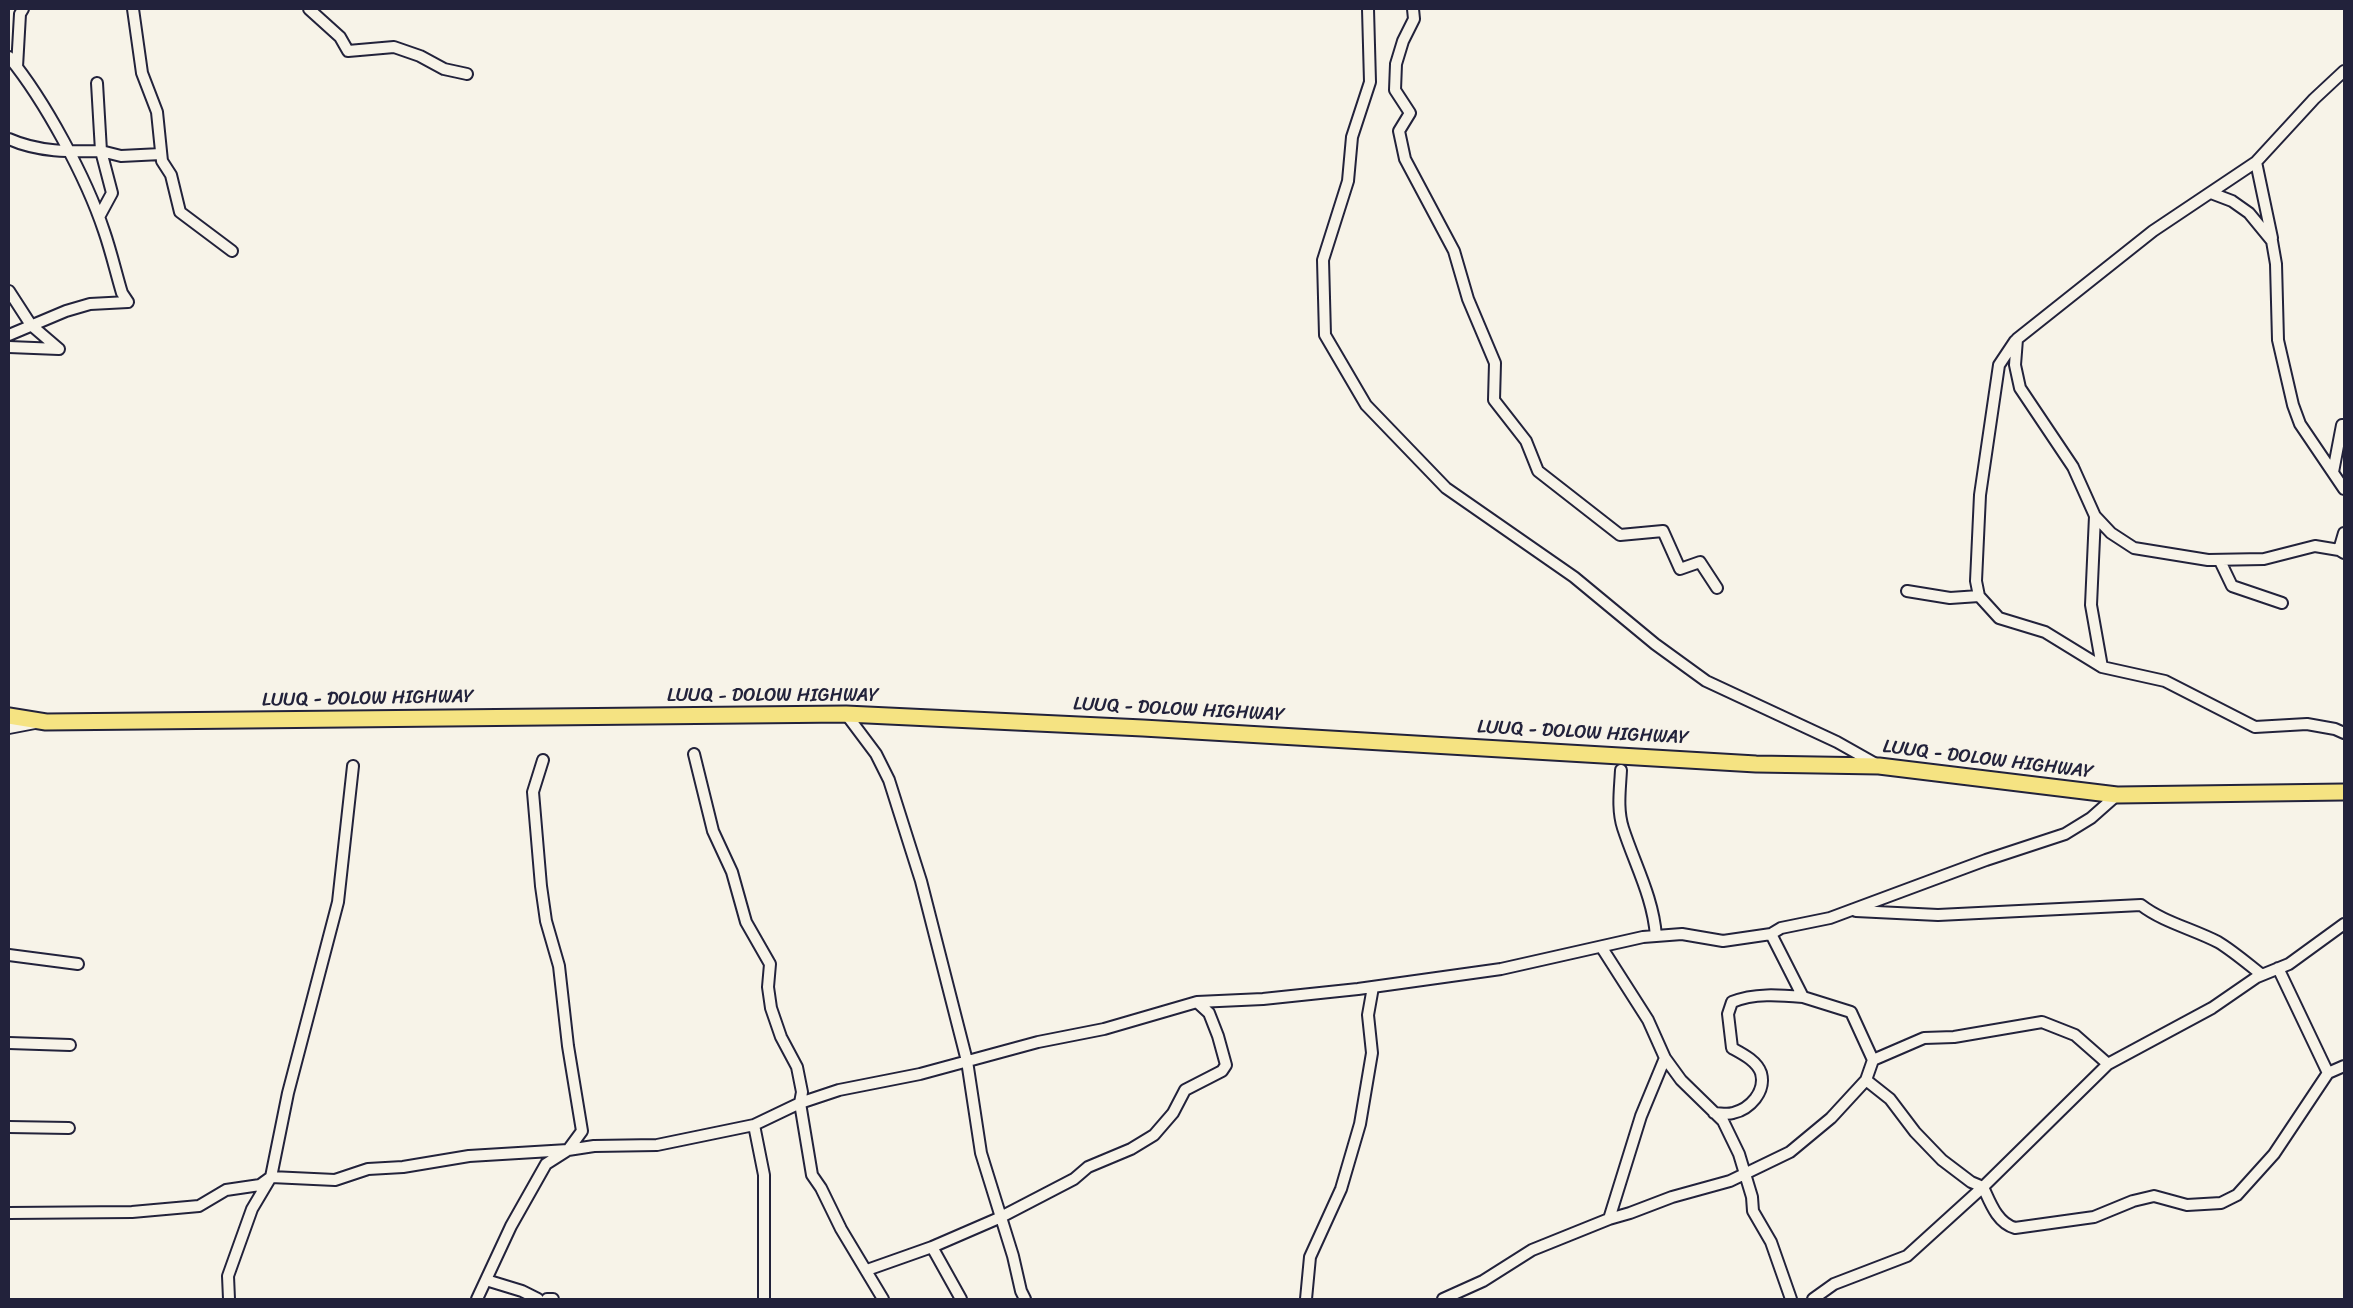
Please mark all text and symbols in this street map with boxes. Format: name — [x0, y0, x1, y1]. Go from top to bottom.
street label: LUUQ - DOLOW HIGHWAY — [667, 685, 879, 707]
street label: LUUQ - DOLOW HIGHWAY — [262, 686, 474, 712]
street label: LUUQ - DOLOW HIGHWAY — [1073, 693, 1285, 727]
street label: LUUQ - DOLOW HIGHWAY — [1477, 716, 1689, 750]
street label: LUUQ - DOLOW HIGHWAY — [1881, 736, 2095, 784]

